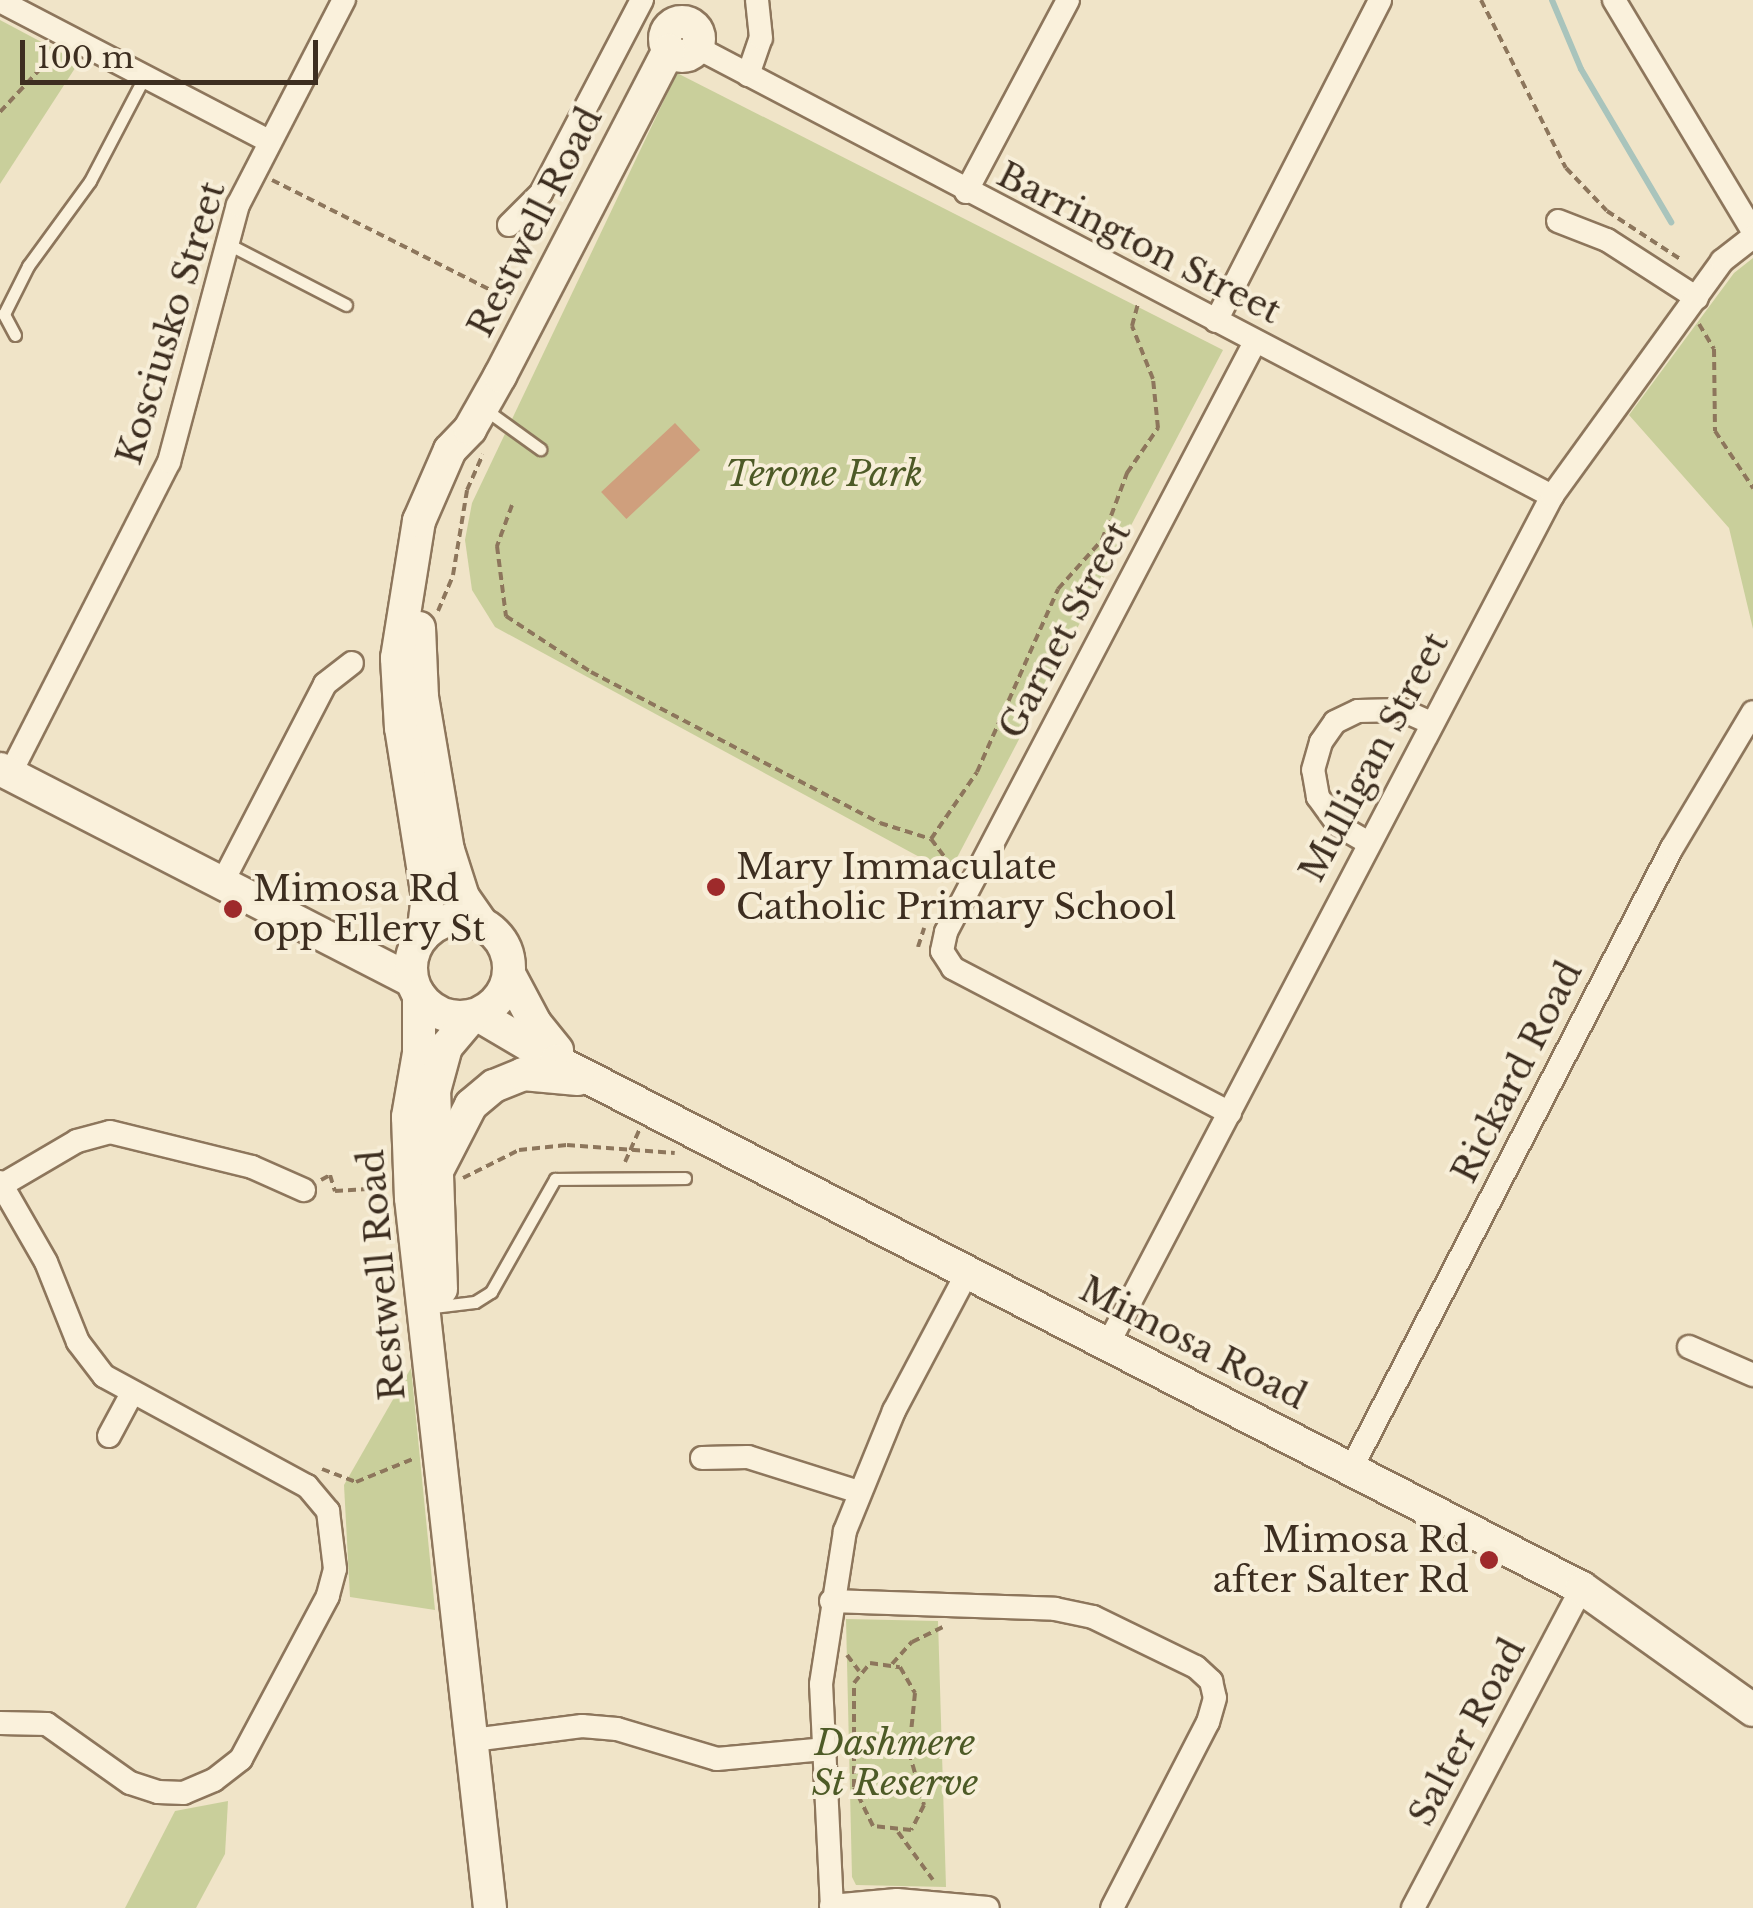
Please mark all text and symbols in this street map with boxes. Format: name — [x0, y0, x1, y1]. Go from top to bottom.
scale bar — [25, 20, 322, 82]
text: 100 m — [37, 39, 134, 76]
street label: Restwell Road — [459, 100, 611, 344]
street label: Barrington Street — [990, 153, 1288, 333]
street label: Kosciusko Street — [108, 176, 234, 470]
park label: Terone Park — [725, 453, 923, 495]
street label: Garnet Street — [990, 515, 1140, 745]
street label: Mulligan Street — [1291, 626, 1457, 888]
place label: Mary Immaculate Catholic Primary School — [736, 846, 1177, 928]
place label: Mimosa Rd opp Ellery St — [253, 868, 486, 950]
marker: Mary Immaculate Catholic Primary School — [705, 876, 727, 898]
marker: Mimosa Rd opp Ellery St — [222, 898, 244, 920]
street label: Rickard Road — [1443, 954, 1591, 1190]
street label: Restwell Road — [350, 1148, 414, 1402]
street label: Mimosa Road — [1073, 1268, 1313, 1418]
place label: Mimosa Rd after Salter Rd — [1211, 1519, 1469, 1601]
marker: Mimosa Rd after Salter Rd — [1478, 1549, 1500, 1571]
street label: Salter Road — [1400, 1631, 1534, 1833]
park label: Dashmere St Reserve — [812, 1722, 978, 1804]

